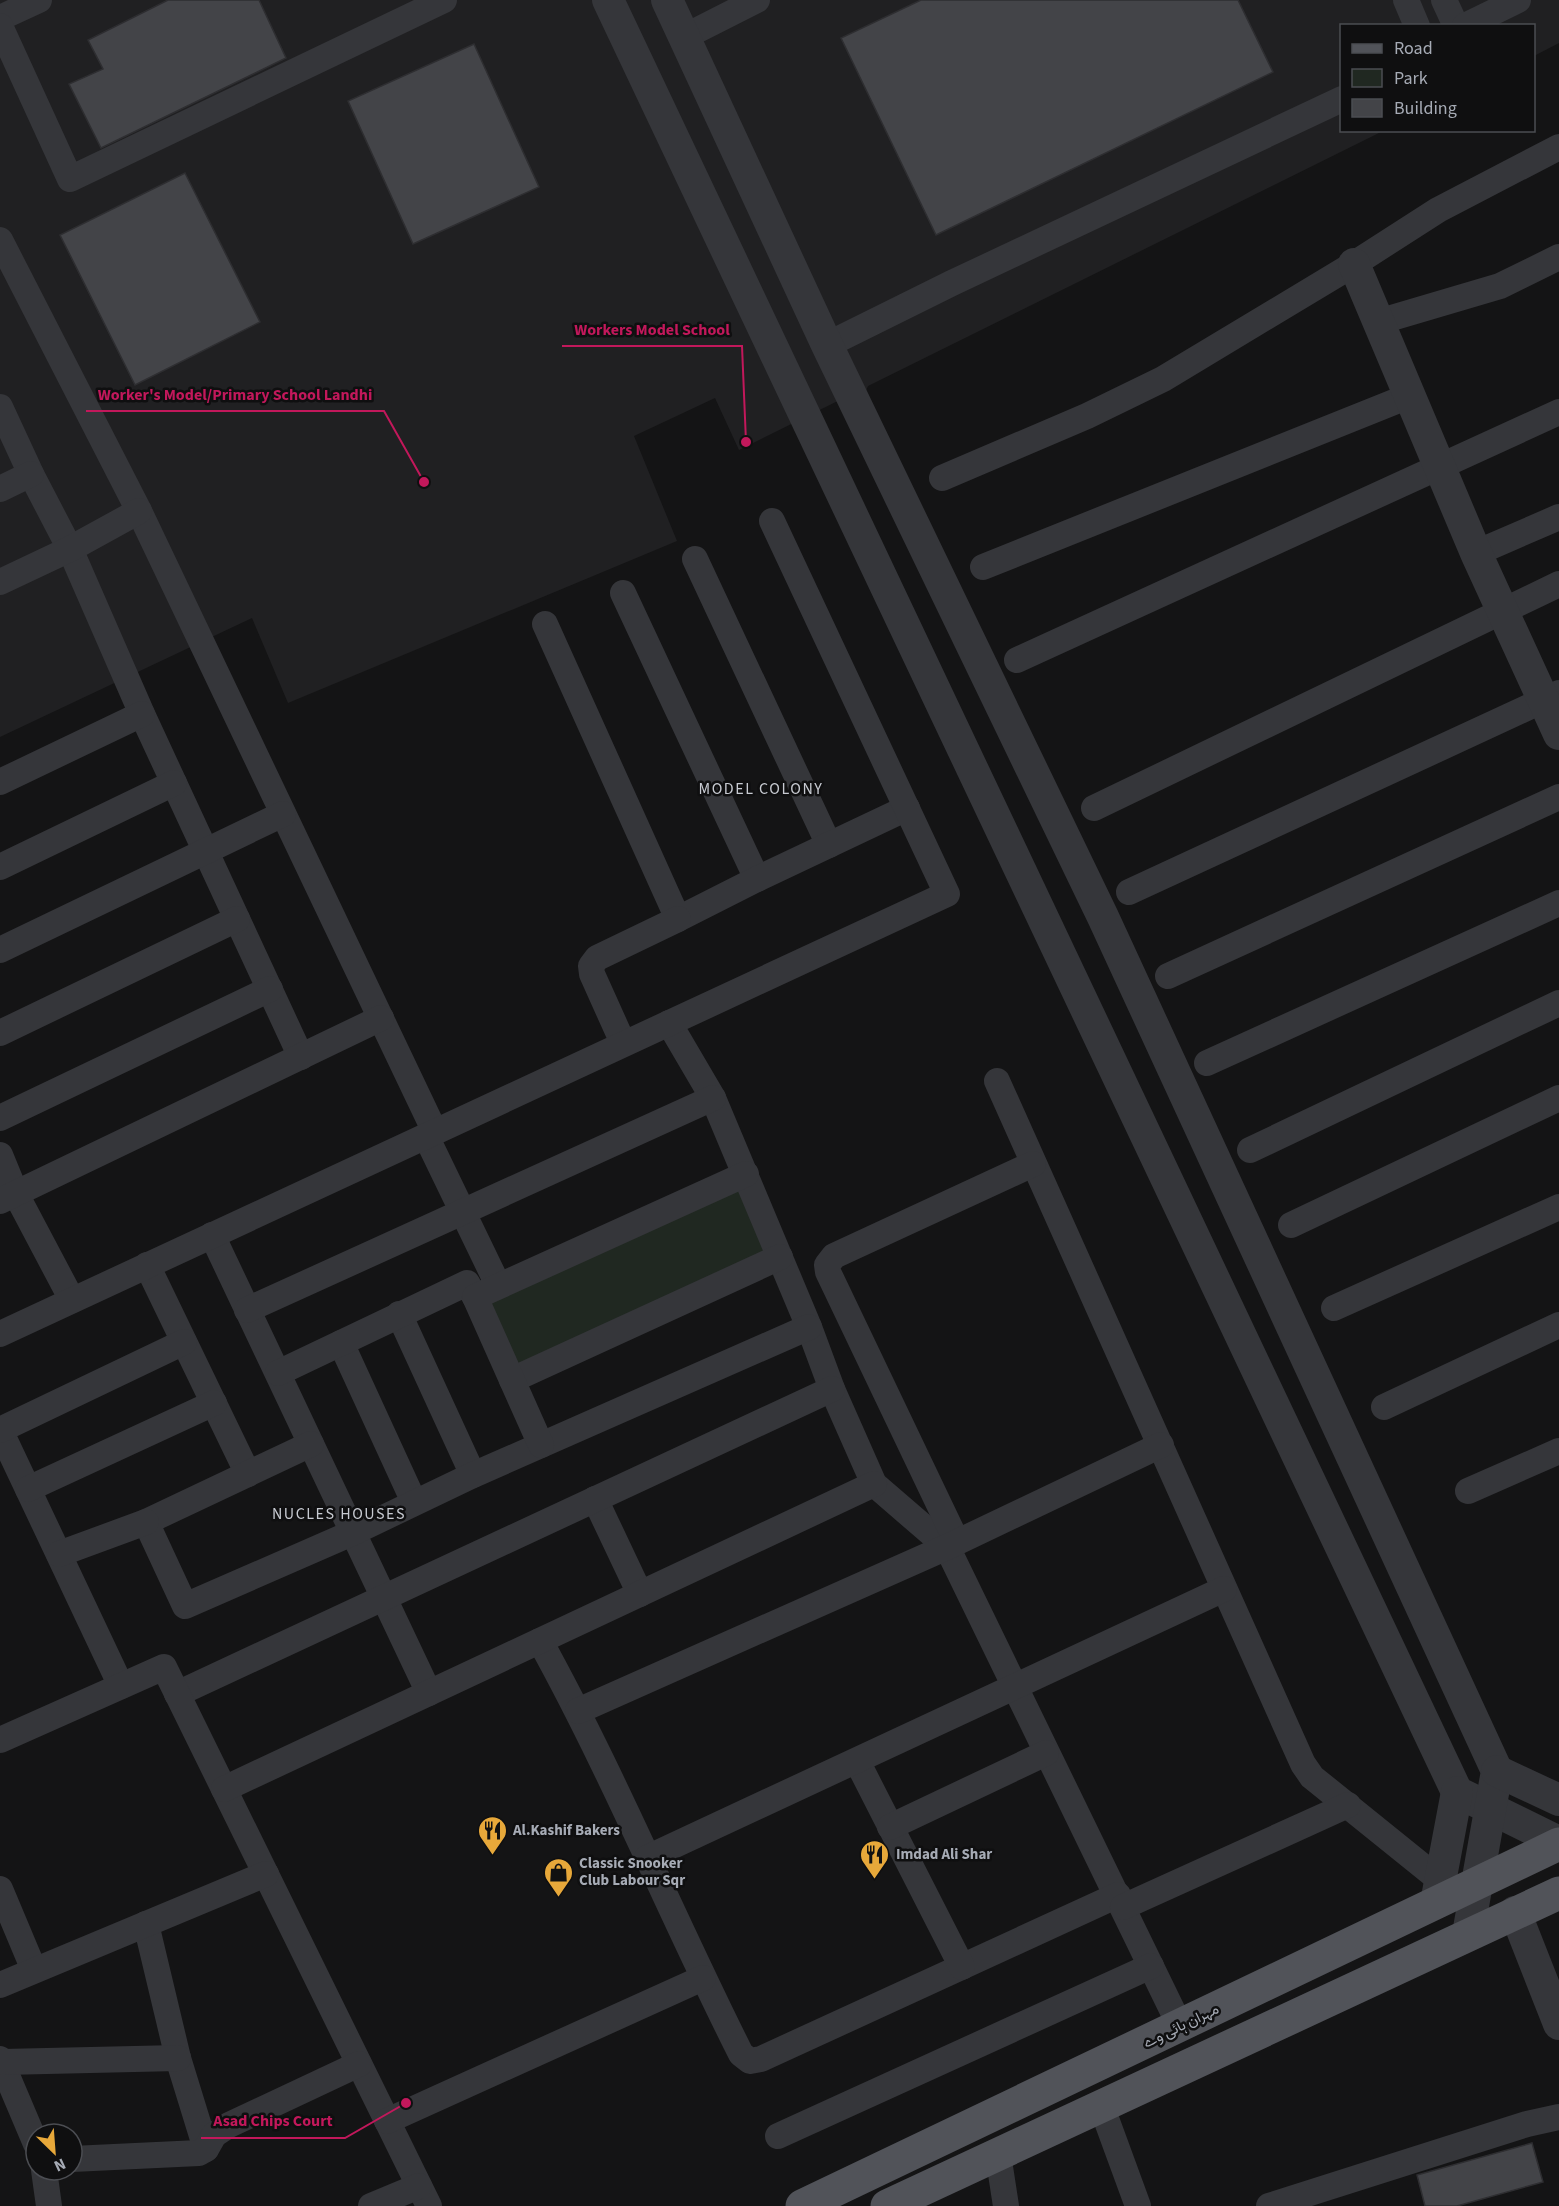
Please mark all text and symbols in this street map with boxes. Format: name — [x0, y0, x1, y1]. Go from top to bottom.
legend — [1340, 24, 1535, 132]
text: Road — [1394, 36, 1433, 61]
text: Park — [1394, 66, 1428, 91]
text: Building — [1394, 96, 1457, 121]
callout: Workers Model School — [562, 312, 742, 346]
text: Workers Model School — [574, 319, 730, 341]
callout: Worker's Model/Primary School Landhi — [86, 377, 384, 411]
text: Worker's Model/Primary School Landhi — [98, 384, 372, 406]
district label: MODEL COLONY — [699, 778, 823, 800]
district label: NUCLES HOUSES — [272, 1503, 406, 1525]
restaurant icon: Al.Kashif Bakers — [476, 1814, 508, 1856]
place label: Al.Kashif Bakers — [512, 1820, 620, 1841]
restaurant icon: Imdad Ali Shar — [859, 1838, 891, 1880]
place label: Imdad Ali Shar — [896, 1844, 992, 1865]
place label: Classic Snooker Club Labour Sqr — [579, 1853, 685, 1891]
shop icon: Classic Snooker Club Labour Sqr — [542, 1856, 574, 1898]
street label: مہران ہائی وے — [1139, 1999, 1223, 2053]
callout: Asad Chips Court — [201, 2104, 345, 2138]
text: Asad Chips Court — [212, 2110, 333, 2132]
north arrow — [24, 2122, 84, 2182]
text: N — [50, 2152, 69, 2177]

